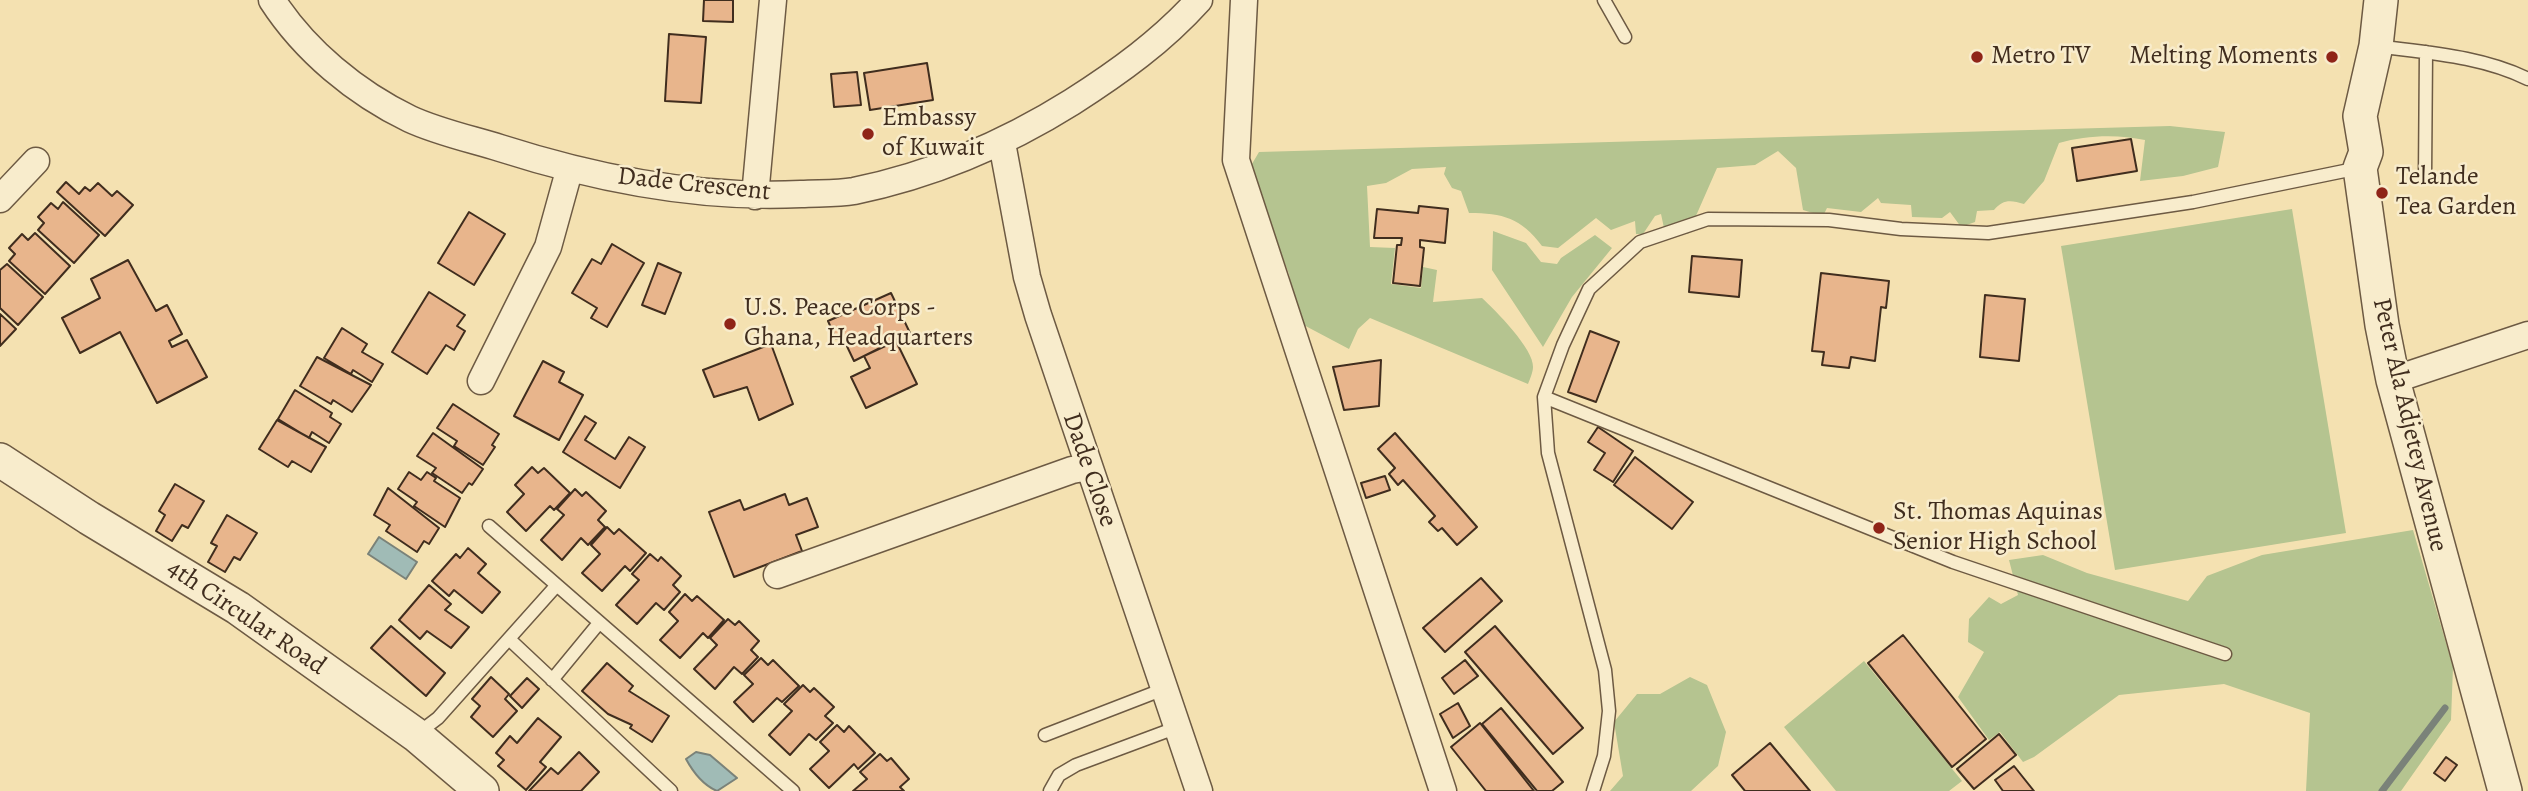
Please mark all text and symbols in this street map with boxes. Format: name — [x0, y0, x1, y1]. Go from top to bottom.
place label: Metro TV — [1991, 41, 2091, 73]
place label: Melting Moments — [2129, 41, 2318, 73]
marker: Metro TV — [1969, 49, 1985, 65]
marker: Melting Moments — [2324, 49, 2340, 65]
place label: Embassy of Kuwait — [882, 103, 984, 164]
marker: Embassy of Kuwait — [860, 126, 876, 142]
street label: Dade Crescent — [616, 161, 772, 209]
place label: Telande Tea Garden — [2396, 162, 2516, 224]
marker: Telande Tea Garden — [2374, 185, 2390, 201]
place label: U.S. Peace Corps - Ghana, Headquarters — [744, 293, 973, 354]
street label: Peter Ala Adjetey Avenue — [2365, 295, 2453, 555]
marker: U.S. Peace Corps - Ghana, Headquarters — [722, 316, 738, 332]
street label: Dade Close — [1055, 409, 1123, 531]
place label: St. Thomas Aquinas Senior High School — [1893, 497, 2103, 558]
marker: St. Thomas Aquinas Senior High School — [1871, 520, 1887, 536]
street label: 4th Circular Road — [161, 553, 331, 683]

